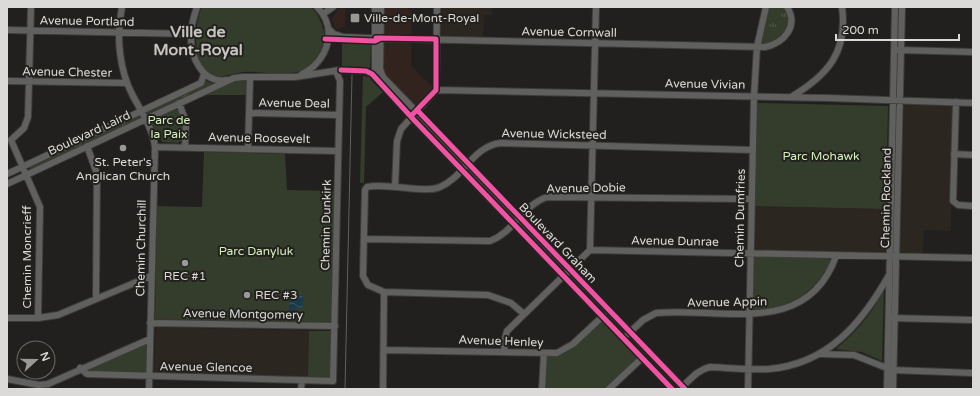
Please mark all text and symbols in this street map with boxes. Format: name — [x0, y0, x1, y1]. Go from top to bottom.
place label: Ville-de-Mont-Royal — [364, 11, 479, 25]
marker: Ville-de-Mont-Royal — [349, 12, 361, 24]
street label: Avenue Portland — [39, 13, 135, 29]
scale bar — [836, 16, 959, 42]
district label: Ville de Mont-Royal — [153, 22, 243, 60]
text: 200 m — [842, 23, 879, 37]
street label: Avenue Cornwall — [521, 24, 617, 40]
street label: Avenue Chester — [22, 64, 113, 80]
street label: Avenue Vivian — [665, 76, 745, 92]
street label: Avenue Deal — [258, 95, 330, 111]
street label: Boulevard Laird — [46, 108, 132, 158]
park label: Parc de la Paix — [148, 113, 191, 141]
street label: Avenue Wicksteed — [501, 126, 607, 142]
street label: Avenue Roosevelt — [208, 130, 311, 146]
marker: St. Peter's Anglican Church — [118, 143, 128, 153]
street label: Chemin Rockland — [878, 148, 894, 248]
park label: Parc Mohawk — [782, 149, 860, 163]
place label: St. Peter's Anglican Church — [76, 155, 170, 183]
street label: Chemin Dumfries — [732, 168, 748, 267]
street label: Chemin Dunkirk — [318, 179, 334, 271]
street label: Avenue Dobie — [546, 180, 626, 196]
street label: Chemin Churchill — [133, 199, 149, 297]
street label: Boulevard Graham — [516, 200, 600, 286]
street label: Chemin Moncrieff — [20, 205, 34, 308]
street label: Avenue Dunrae — [631, 233, 719, 249]
park label: Parc Danyluk — [219, 244, 294, 258]
marker: REC #1 — [180, 258, 190, 268]
place label: REC #1 — [164, 269, 206, 283]
place label: REC #3 — [255, 288, 297, 302]
marker: REC #3 — [242, 290, 252, 300]
street label: Avenue Appin — [687, 294, 767, 310]
street label: Avenue Montgomery — [183, 306, 304, 322]
street label: Avenue Henley — [458, 333, 544, 350]
north arrow — [16, 340, 56, 380]
text: N — [37, 350, 53, 363]
street label: Avenue Glencoe — [160, 359, 253, 375]

